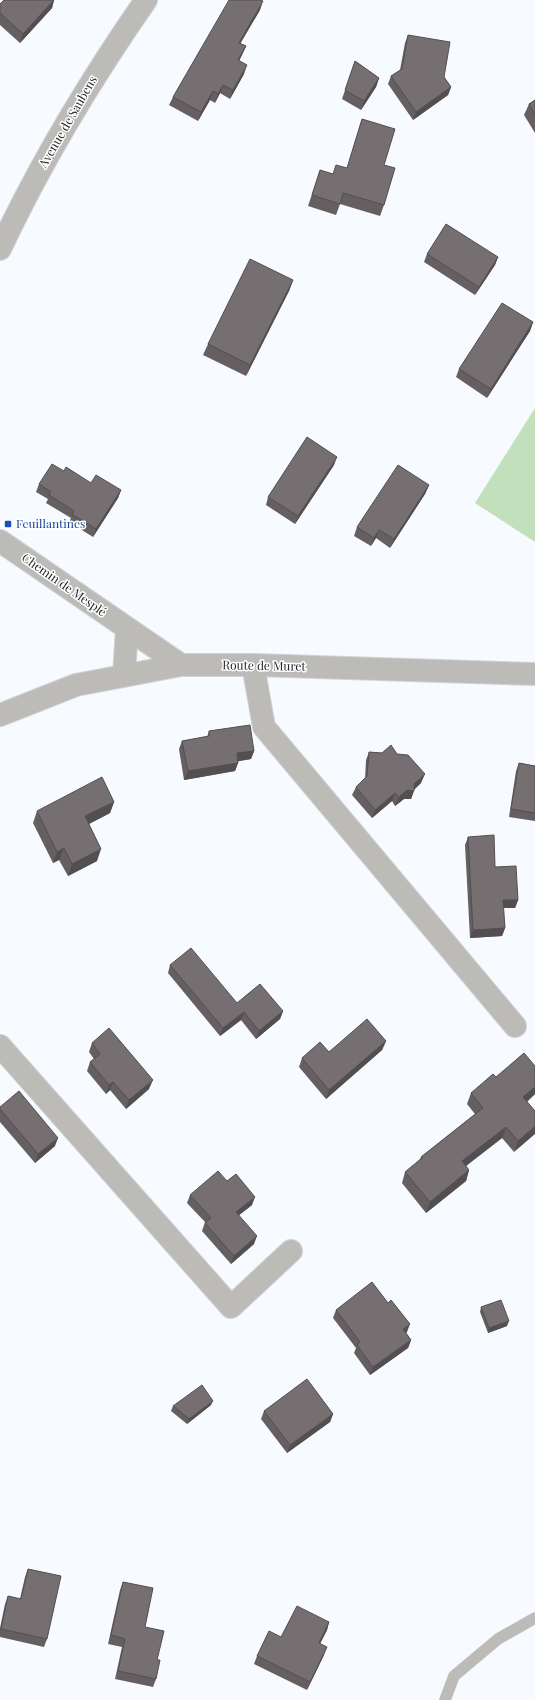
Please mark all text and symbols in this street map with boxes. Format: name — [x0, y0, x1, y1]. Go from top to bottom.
street label: Avenue de Saubens — [34, 73, 100, 171]
place label: Feuillantines — [16, 515, 85, 531]
marker: Feuillantines — [3, 519, 13, 529]
street label: Chemin de Mesplé — [19, 549, 110, 619]
street label: Route de Muret — [222, 656, 307, 674]

